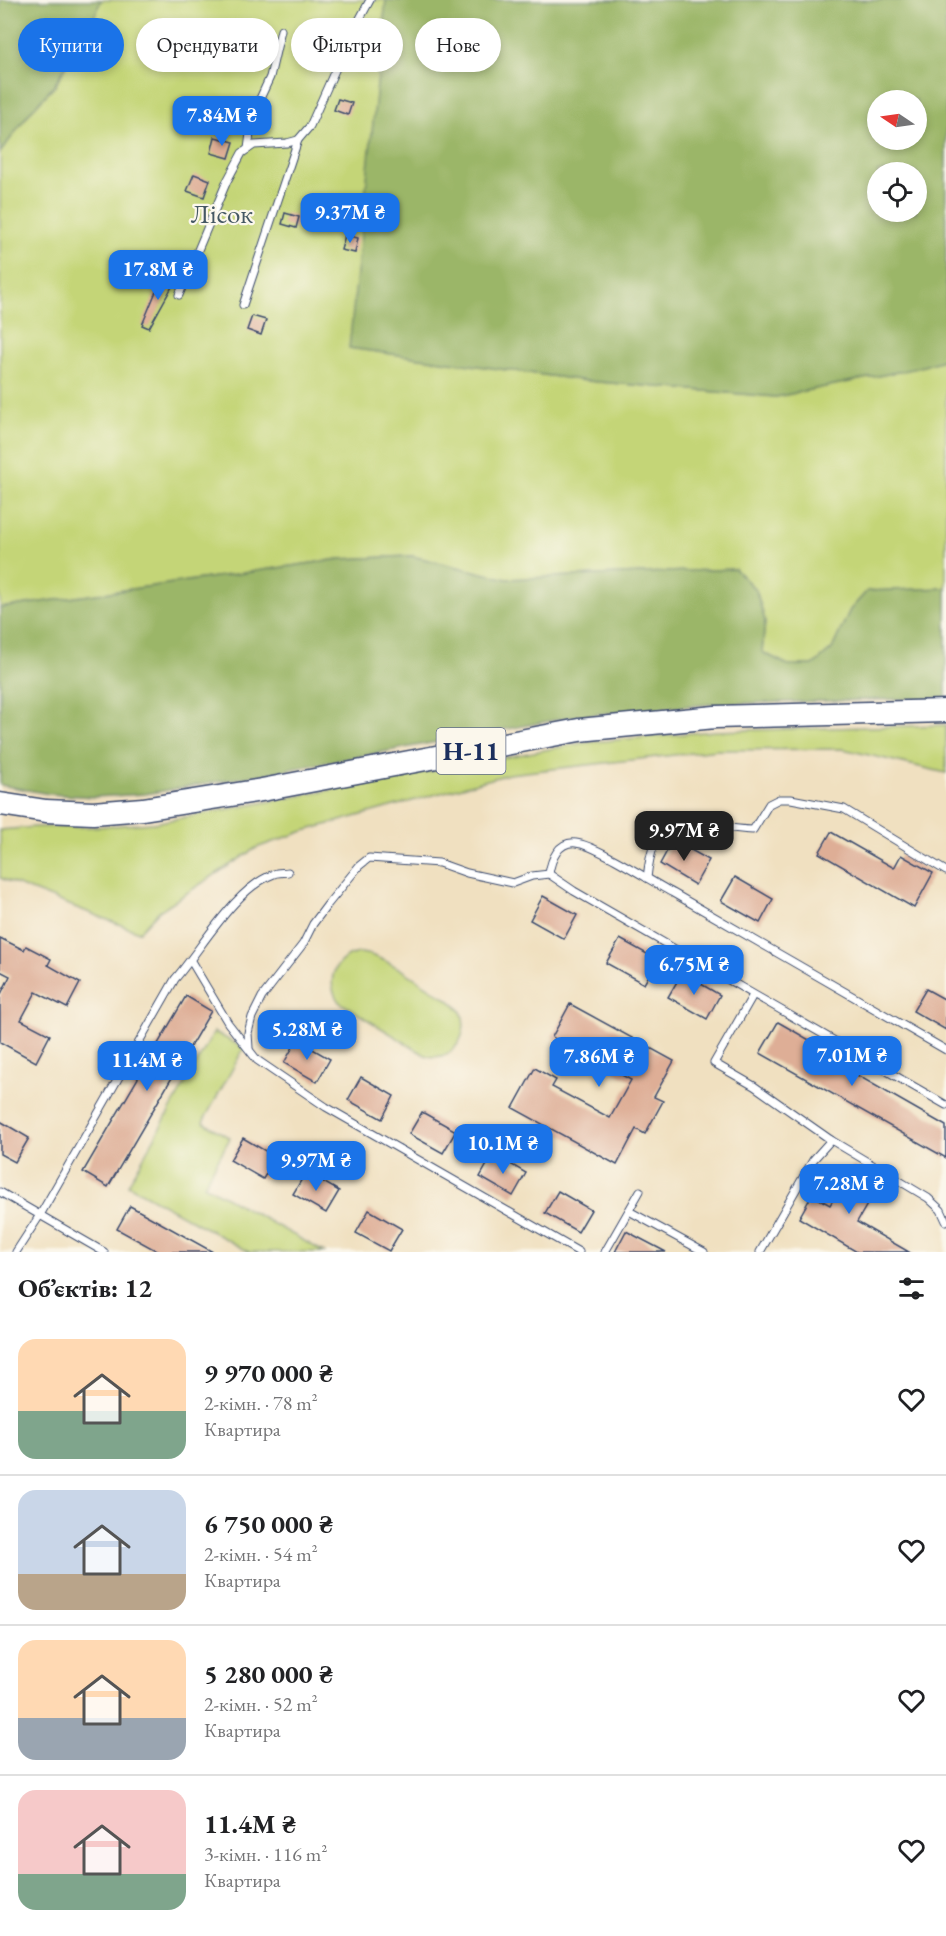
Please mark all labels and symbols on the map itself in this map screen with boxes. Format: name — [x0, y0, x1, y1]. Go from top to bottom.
north arrow — [867, 90, 927, 150]
pin: 7.84M ₴ — [167, 96, 277, 147]
pin: 9.37M ₴ — [295, 193, 405, 244]
park label: Лісок — [191, 196, 253, 231]
pin: 17.8M ₴ — [103, 250, 213, 301]
road number: Н-11 — [436, 728, 506, 774]
pin: 9.97M ₴ — [629, 811, 739, 862]
pin: 6.75M ₴ — [639, 945, 749, 996]
pin: 5.28M ₴ — [252, 1010, 362, 1061]
pin: 7.01M ₴ — [797, 1036, 907, 1087]
pin: 7.86M ₴ — [544, 1037, 654, 1088]
pin: 11.4M ₴ — [92, 1041, 202, 1092]
pin: 10.1M ₴ — [448, 1124, 558, 1175]
pin: 9.97M ₴ — [261, 1141, 371, 1192]
pin: 7.28M ₴ — [794, 1164, 904, 1215]

